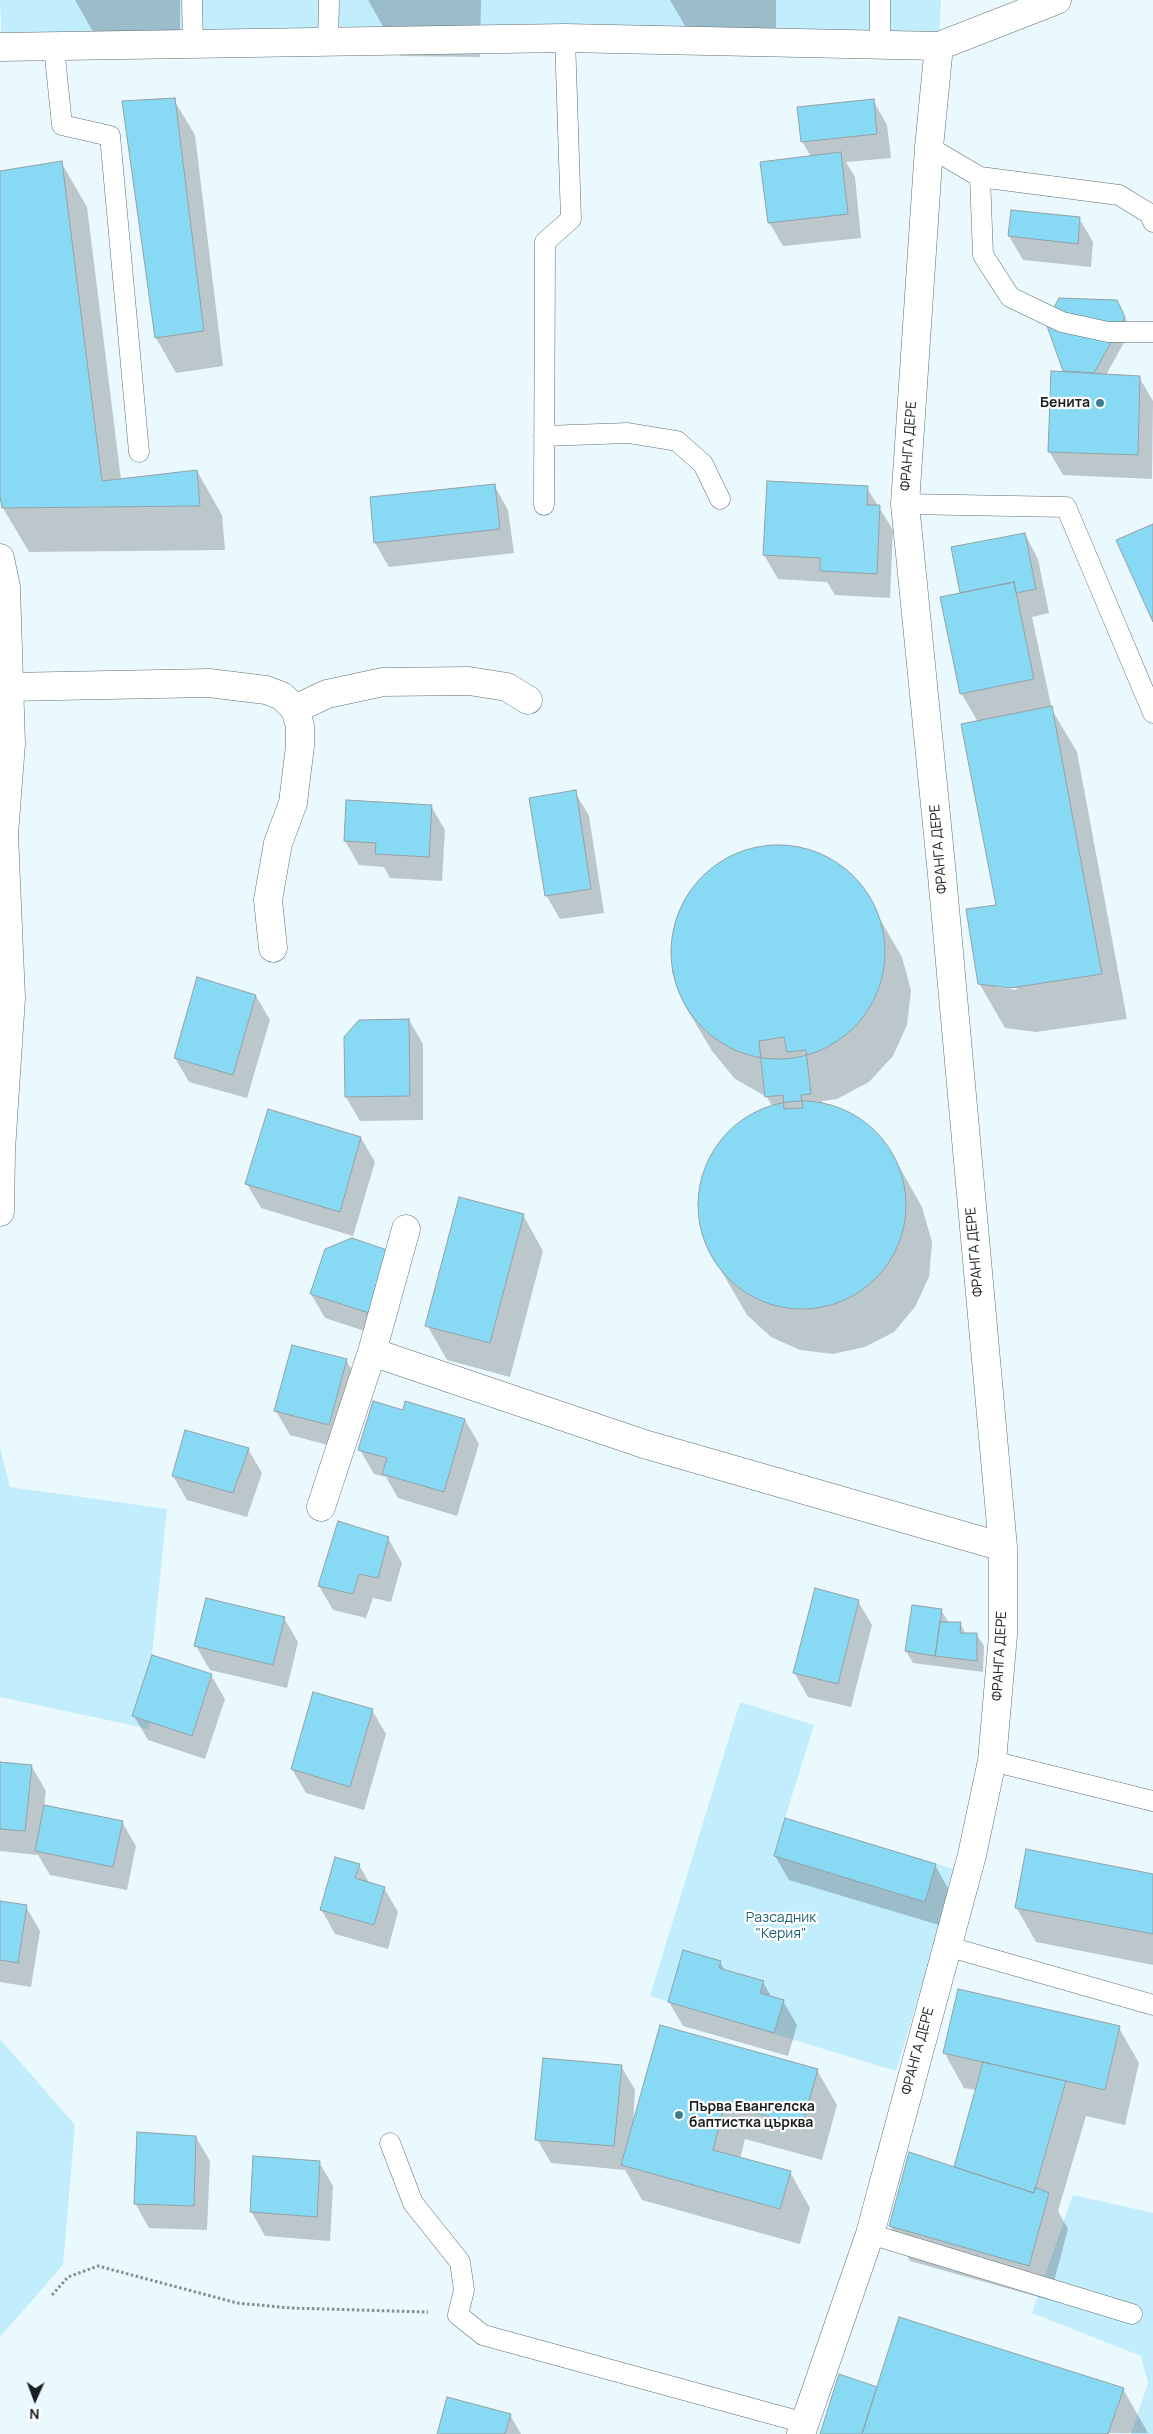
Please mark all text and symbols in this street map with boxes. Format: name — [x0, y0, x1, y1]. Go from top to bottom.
place label: Бенита — [1040, 395, 1090, 411]
marker: Бенита — [1094, 397, 1106, 409]
street label: ФРАНГА ДЕРЕ — [897, 400, 921, 492]
street label: ФРАНГА ДЕРЕ — [927, 803, 951, 895]
street label: ФРАНГА ДЕРЕ — [963, 1206, 987, 1298]
street label: ФРАНГА ДЕРЕ — [989, 1611, 1011, 1701]
park label: Разсадник "Керия" — [746, 1910, 816, 1942]
street label: ФРАНГА ДЕРЕ — [898, 2005, 938, 2097]
place label: Първа Евангелска баптистка църква — [689, 2099, 815, 2132]
marker: Първа Евангелска баптистка църква — [673, 2109, 685, 2121]
north arrow — [10, 2374, 60, 2424]
text: N — [29, 2405, 40, 2424]

